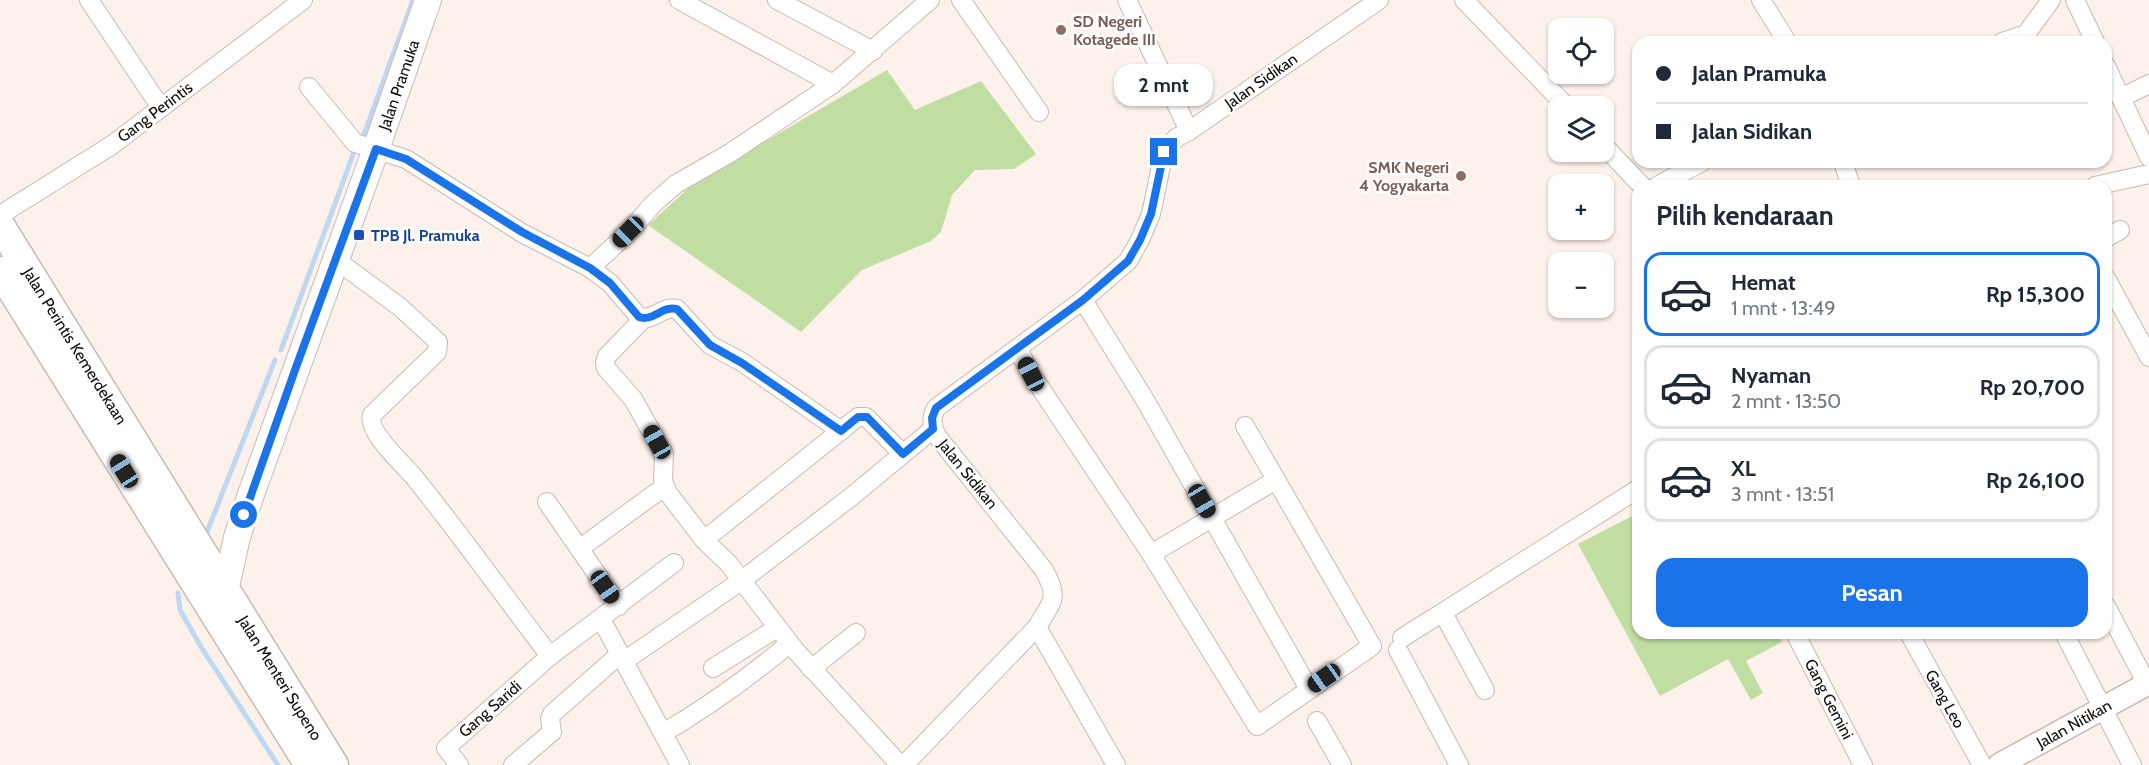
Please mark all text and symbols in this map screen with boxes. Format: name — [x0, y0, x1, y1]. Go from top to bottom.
place label: SD Negeri Kotagede III — [1073, 12, 1156, 49]
map controls — [1548, 18, 1614, 318]
button: locate — [1548, 18, 1614, 84]
marker: SD Negeri Kotagede III — [1054, 23, 1068, 37]
street label: Jalan Pramuka — [374, 37, 423, 134]
street label: Jalan Sidikan — [1220, 49, 1301, 114]
text: Jalan Pramuka — [1692, 60, 1827, 87]
callout: 2 mnt — [1114, 65, 1214, 107]
text: 2 mnt — [1138, 73, 1189, 97]
street label: Gang Perintis — [114, 77, 196, 146]
button: layers — [1548, 96, 1614, 162]
text: Jalan Sidikan — [1692, 118, 1812, 145]
route end — [1150, 138, 1177, 165]
place label: SMK Negeri 4 Yogyakarta — [1359, 158, 1449, 195]
marker: SMK Negeri 4 Yogyakarta — [1454, 169, 1468, 183]
button: + — [1548, 174, 1614, 240]
text: Pilih kendaraan — [1656, 199, 1834, 232]
car — [609, 213, 647, 251]
place label: TPB Jl. Pramuka — [371, 226, 480, 245]
marker: TPB Jl. Pramuka — [352, 228, 366, 242]
button: − — [1548, 252, 1614, 318]
street label: Jalan Perintis Kemerdekaan — [18, 263, 131, 428]
icon: car — [1659, 267, 1713, 321]
text: Hemat — [1731, 269, 1796, 296]
text: Rp 15,300 — [1986, 281, 2085, 308]
text: 1 mnt · 13:49 — [1731, 296, 1836, 320]
car — [1015, 354, 1047, 394]
icon: car — [1659, 360, 1713, 414]
text: Nyaman — [1731, 362, 1811, 389]
text: Rp 20,700 — [1980, 374, 2085, 401]
text: 2 mnt · 13:50 — [1731, 389, 1841, 413]
car — [640, 422, 674, 462]
street label: Jalan Sidikan — [933, 435, 1002, 513]
car — [107, 451, 141, 491]
icon: car — [1659, 453, 1713, 507]
text: XL — [1731, 455, 1756, 482]
text: Rp 26,100 — [1986, 467, 2085, 494]
car — [1185, 481, 1219, 521]
text: 3 mnt · 13:51 — [1731, 482, 1834, 506]
route start — [230, 501, 257, 528]
button: Pesan — [1656, 558, 2088, 627]
car — [587, 567, 623, 607]
street label: Jalan Menteri Supeno — [233, 611, 326, 744]
street label: Gang Gemini — [1801, 656, 1857, 742]
car — [1304, 660, 1344, 696]
street label: Gang Leo — [1921, 666, 1969, 732]
street label: Gang Saridi — [455, 677, 525, 741]
street label: Jalan Nitikan — [2032, 696, 2115, 753]

